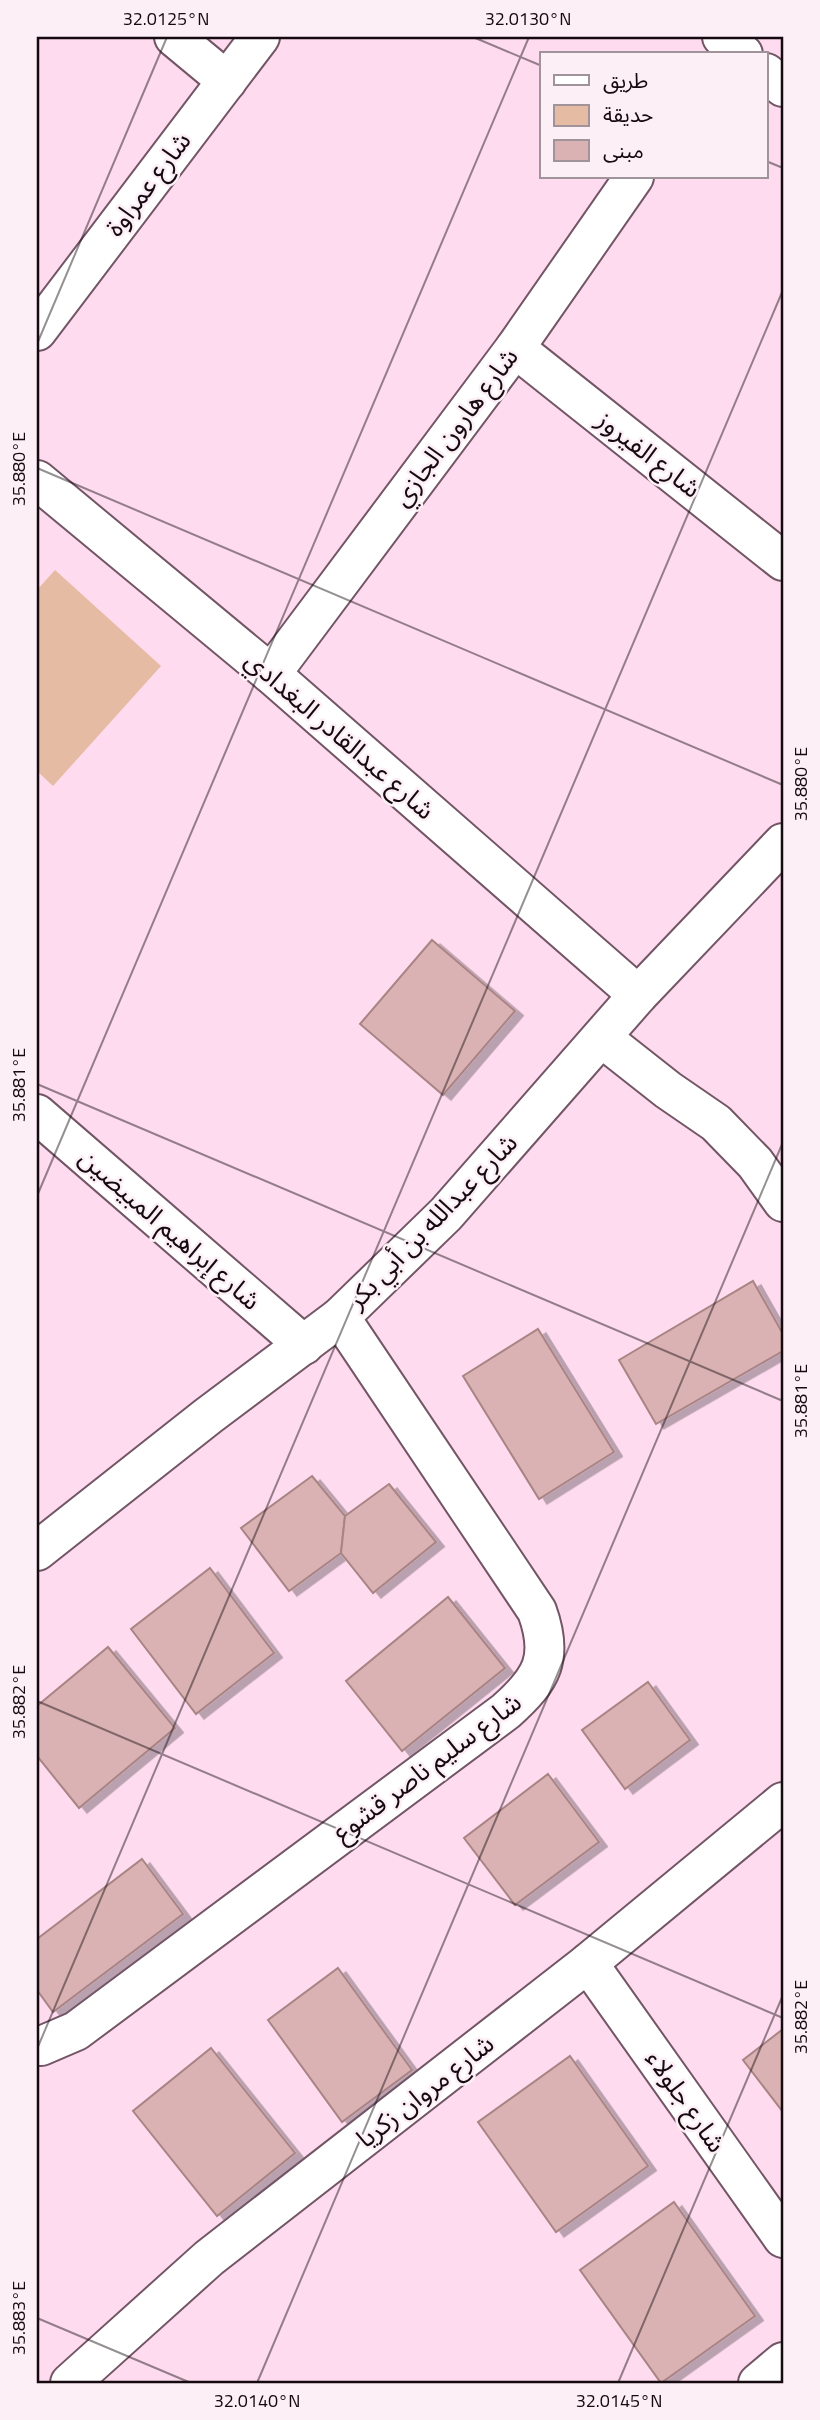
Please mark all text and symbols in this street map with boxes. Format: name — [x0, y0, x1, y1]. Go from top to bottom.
text: 32.0125°N — [123, 5, 209, 32]
text: 32.0130°N — [485, 5, 571, 32]
legend — [540, 52, 768, 178]
text: طريق — [603, 64, 648, 96]
text: حديقة — [603, 98, 653, 130]
street label: شارع عمراوة — [95, 123, 200, 244]
text: مبنى — [603, 134, 644, 166]
street label: شارع هارون الجازي — [382, 339, 528, 515]
street label: شارع الفيروز — [588, 400, 710, 507]
text: 35.880°E — [5, 432, 32, 506]
street label: شارع عبدالقادر البغدادي — [236, 641, 444, 829]
text: 35.880°E — [787, 747, 814, 821]
text: 35.881°E — [5, 1048, 32, 1122]
street label: شارع عبدالله بن أبي بكر — [337, 1124, 527, 1319]
street label: شارع إبراهيم المبيضين — [70, 1138, 270, 1320]
text: 35.881°E — [787, 1364, 814, 1438]
text: 35.882°E — [5, 1665, 32, 1739]
street label: شارع سليم ناصر قشوع — [324, 1682, 530, 1852]
text: 35.882°E — [787, 1980, 814, 2054]
street label: شارع مروان زكريا — [347, 2024, 502, 2157]
street label: شارع جلولاء — [637, 2041, 736, 2160]
text: 35.883°E — [5, 2281, 32, 2355]
text: 32.0140°N — [214, 2387, 300, 2414]
text: 32.0145°N — [576, 2387, 662, 2414]

